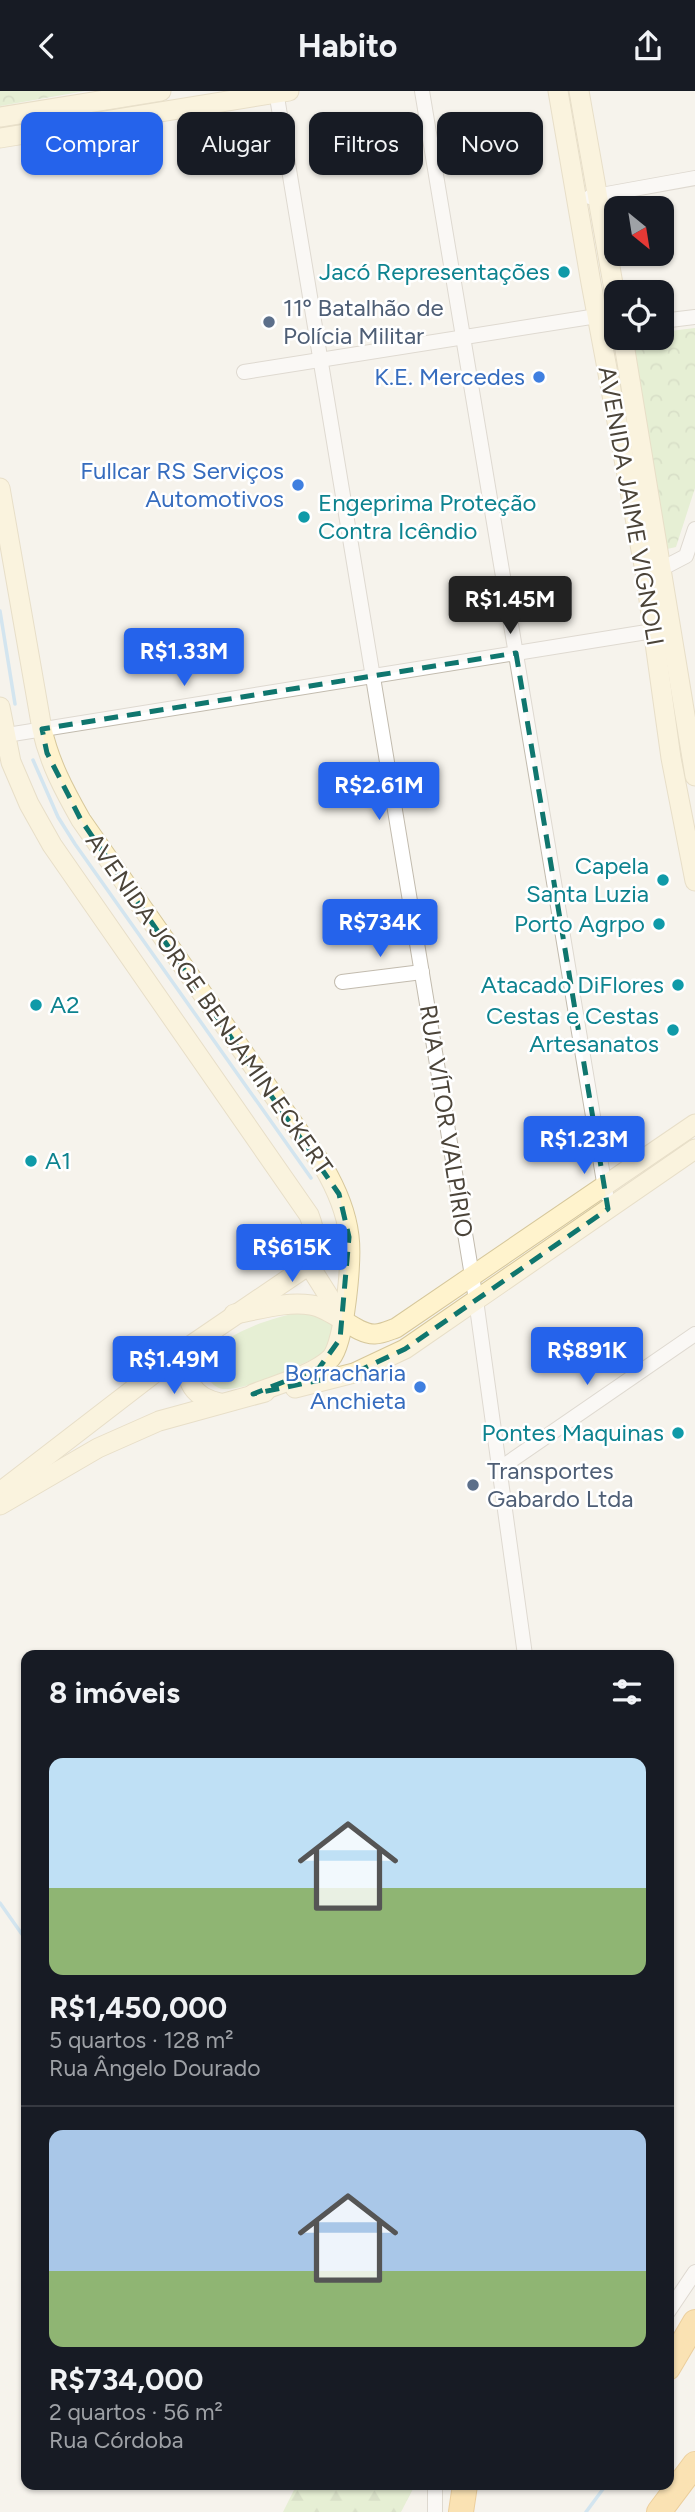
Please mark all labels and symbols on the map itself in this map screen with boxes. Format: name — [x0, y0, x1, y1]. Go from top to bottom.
north arrow — [604, 196, 674, 266]
place label: Jacó Representações — [319, 257, 550, 286]
marker: Jacó Representações — [556, 264, 572, 280]
place label: 11º Batalhão de Polícia Militar — [283, 293, 444, 350]
marker: 11º Batalhão de Polícia Militar — [261, 314, 277, 330]
place label: K.E. Mercedes — [374, 362, 525, 391]
street label: AVENIDA JAIME VIGNOLI — [593, 364, 670, 648]
marker: K.E. Mercedes — [531, 369, 547, 385]
place label: Fullcar RS Serviços Automotivos — [80, 456, 284, 513]
marker: Fullcar RS Serviços Automotivos — [290, 477, 306, 493]
place label: Engeprima Proteção Contra Icêndio — [318, 488, 536, 545]
marker: Engeprima Proteção Contra Icêndio — [296, 509, 312, 525]
pin: R$1.45M — [445, 577, 575, 636]
pin: R$1.33M — [119, 629, 249, 688]
pin: R$2.61M — [314, 763, 444, 822]
street label: AVENIDA JORGE BENJAMIN ECKERT — [80, 827, 339, 1180]
place label: Capela Santa Luzia — [526, 851, 649, 908]
marker: Capela Santa Luzia — [655, 872, 671, 888]
pin: R$734K — [323, 899, 437, 959]
place label: Porto Agrpo — [514, 909, 645, 938]
marker: Porto Agrpo — [651, 916, 667, 932]
place label: Atacado DiFlores — [481, 970, 664, 999]
marker: Atacado DiFlores — [670, 977, 686, 993]
place label: A2 — [50, 990, 80, 1019]
marker: A2 — [28, 997, 44, 1013]
place label: Cestas e Cestas Artesanatos — [486, 1001, 659, 1058]
street label: RUA VÍTOR VALPÍRIO — [414, 1003, 479, 1239]
marker: Cestas e Cestas Artesanatos — [665, 1022, 681, 1038]
pin: R$1.23M — [519, 1117, 649, 1176]
place label: A1 — [45, 1146, 71, 1175]
marker: A1 — [23, 1153, 39, 1169]
pin: R$615K — [235, 1225, 349, 1284]
pin: R$891K — [530, 1327, 644, 1387]
pin: R$1.49M — [109, 1337, 239, 1396]
place label: Borracharia Anchieta — [284, 1358, 406, 1415]
marker: Borracharia Anchieta — [412, 1379, 428, 1395]
place label: Pontes Maquinas — [482, 1418, 664, 1447]
marker: Pontes Maquinas — [670, 1425, 686, 1441]
place label: Transportes Gabardo Ltda — [487, 1456, 634, 1513]
marker: Transportes Gabardo Ltda — [465, 1477, 481, 1493]

